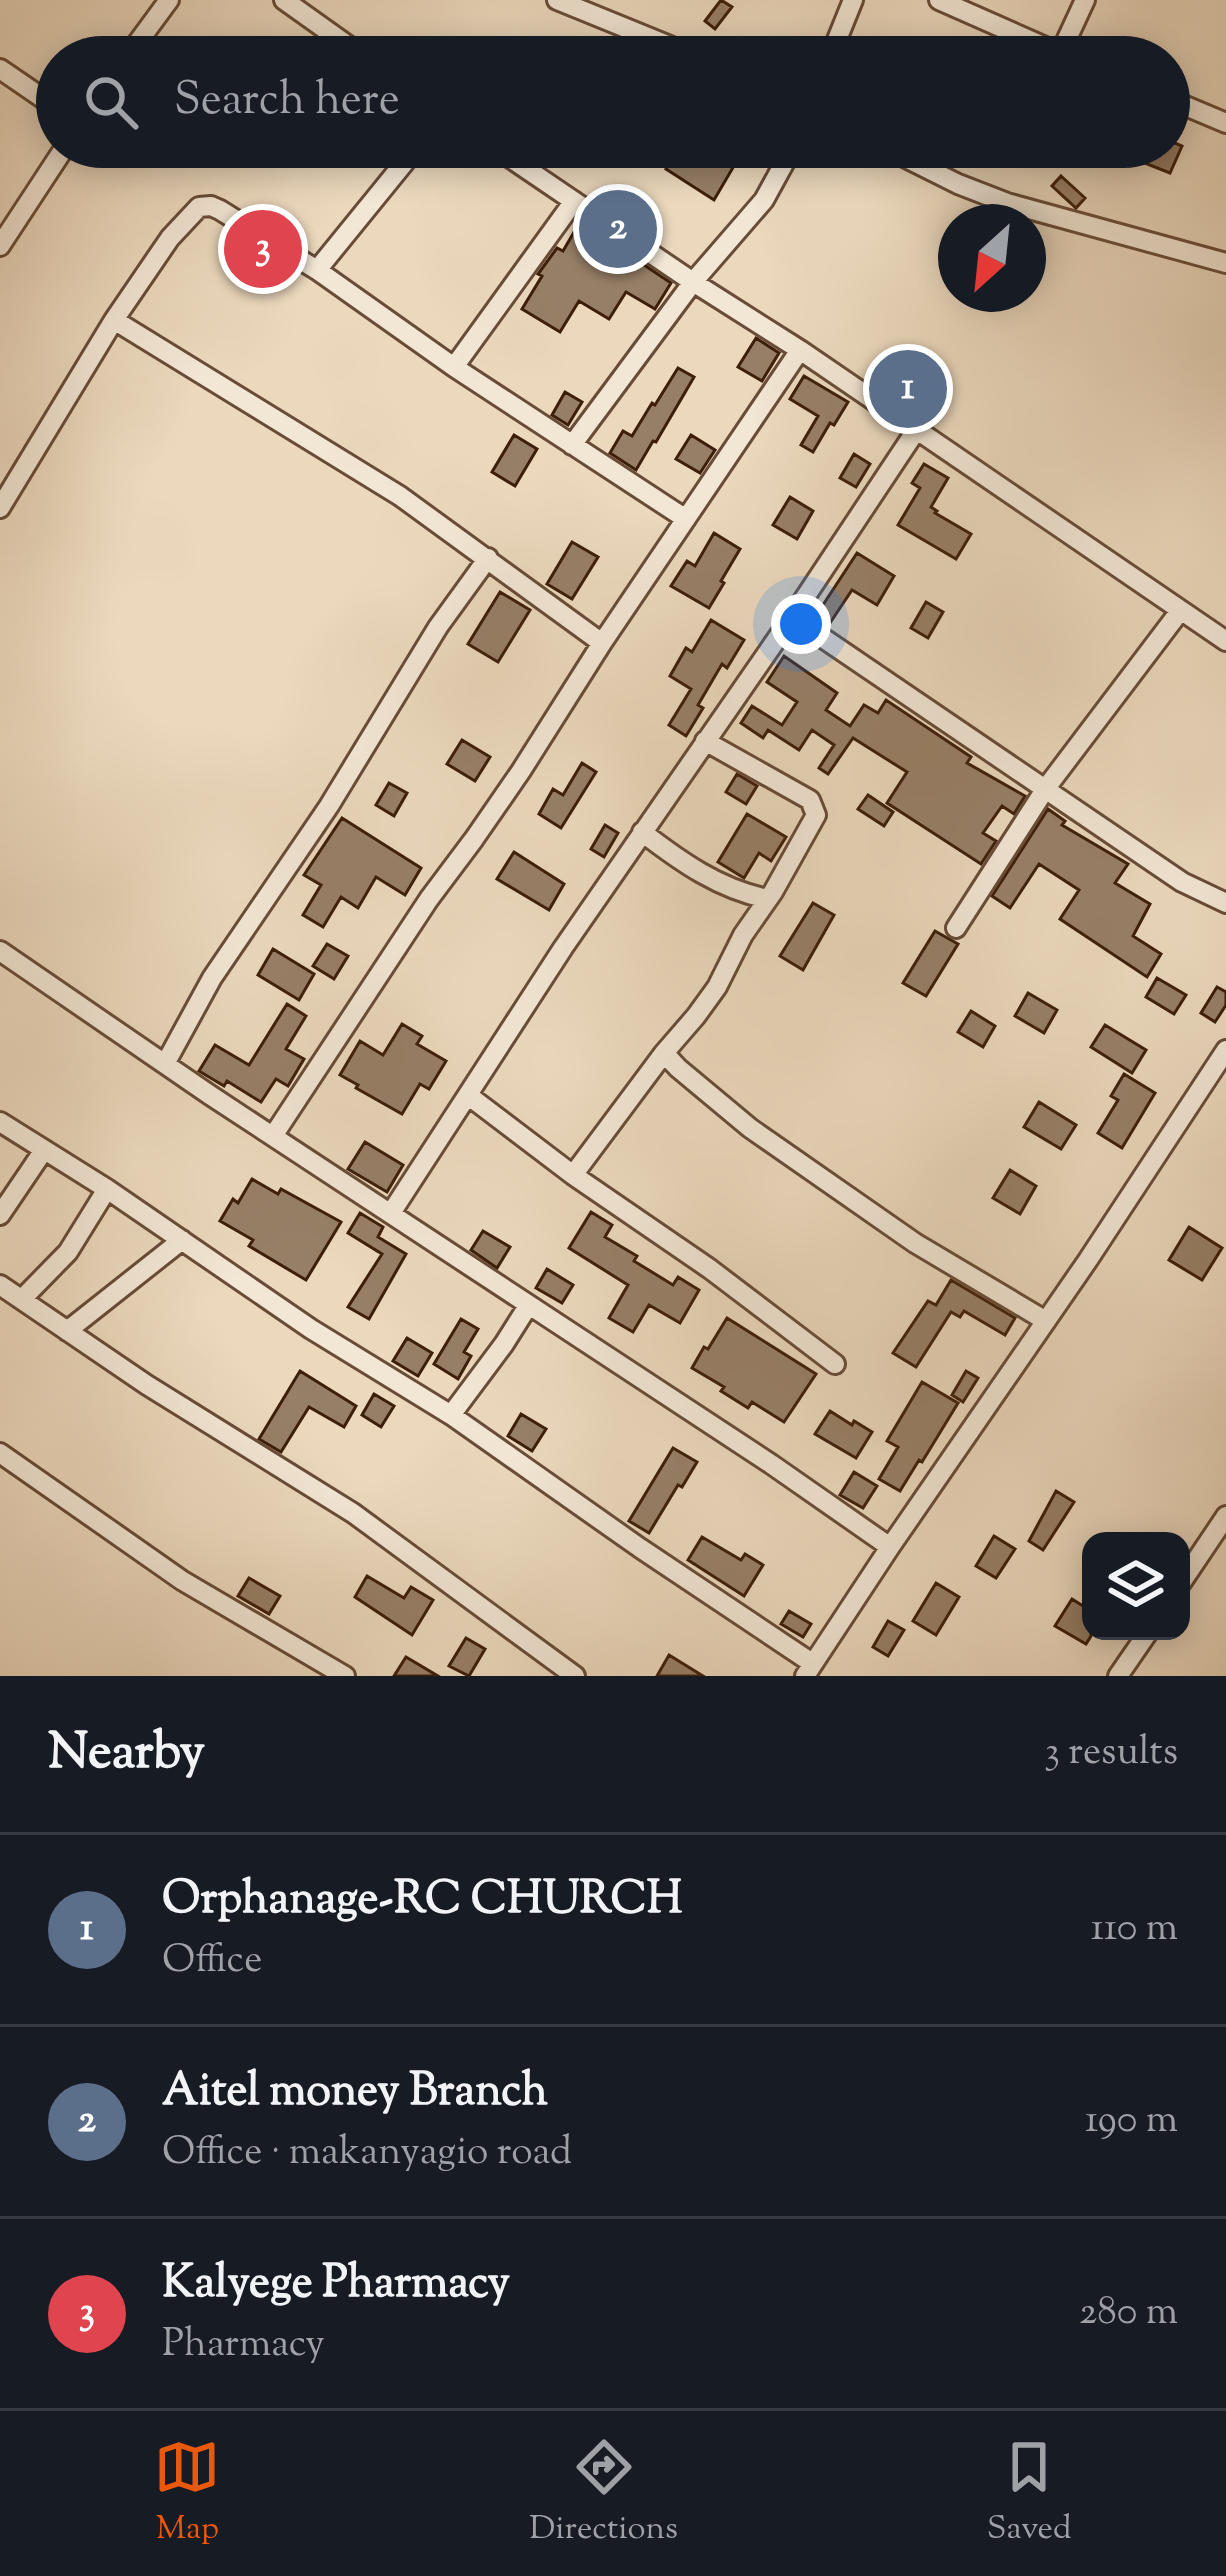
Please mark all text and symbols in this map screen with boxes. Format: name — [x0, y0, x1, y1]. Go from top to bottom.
search box — [36, 36, 1190, 168]
icon: search — [78, 69, 144, 135]
text: Search here — [174, 70, 400, 135]
pin: 2 — [579, 184, 657, 274]
pin: 3 — [224, 204, 302, 294]
north arrow — [938, 204, 1046, 312]
pin: 1 — [869, 344, 947, 434]
your location — [771, 594, 831, 654]
map controls — [1082, 1532, 1190, 1640]
button: layers — [1082, 1532, 1190, 1640]
text: Nearby — [48, 1718, 205, 1791]
text: 3 results — [1044, 1726, 1178, 1782]
text: Orphanage-RC CHURCH — [162, 1869, 682, 1934]
text: 1 — [80, 1902, 94, 1958]
text: 110 m — [1091, 1902, 1178, 1958]
text: Office — [162, 1934, 262, 1990]
text: Aitel money Branch — [162, 2061, 548, 2126]
text: 2 — [78, 2094, 96, 2150]
text: 190 m — [1085, 2094, 1178, 2150]
text: Office · makanyagio road — [162, 2126, 572, 2182]
text: Kalyege Pharmacy — [162, 2253, 510, 2318]
text: 3 — [79, 2286, 95, 2342]
text: 280 m — [1079, 2286, 1178, 2342]
text: Pharmacy — [162, 2318, 325, 2374]
tab: Map — [154, 2434, 220, 2554]
tab: Directions — [529, 2434, 678, 2554]
tab: Saved — [987, 2434, 1072, 2554]

